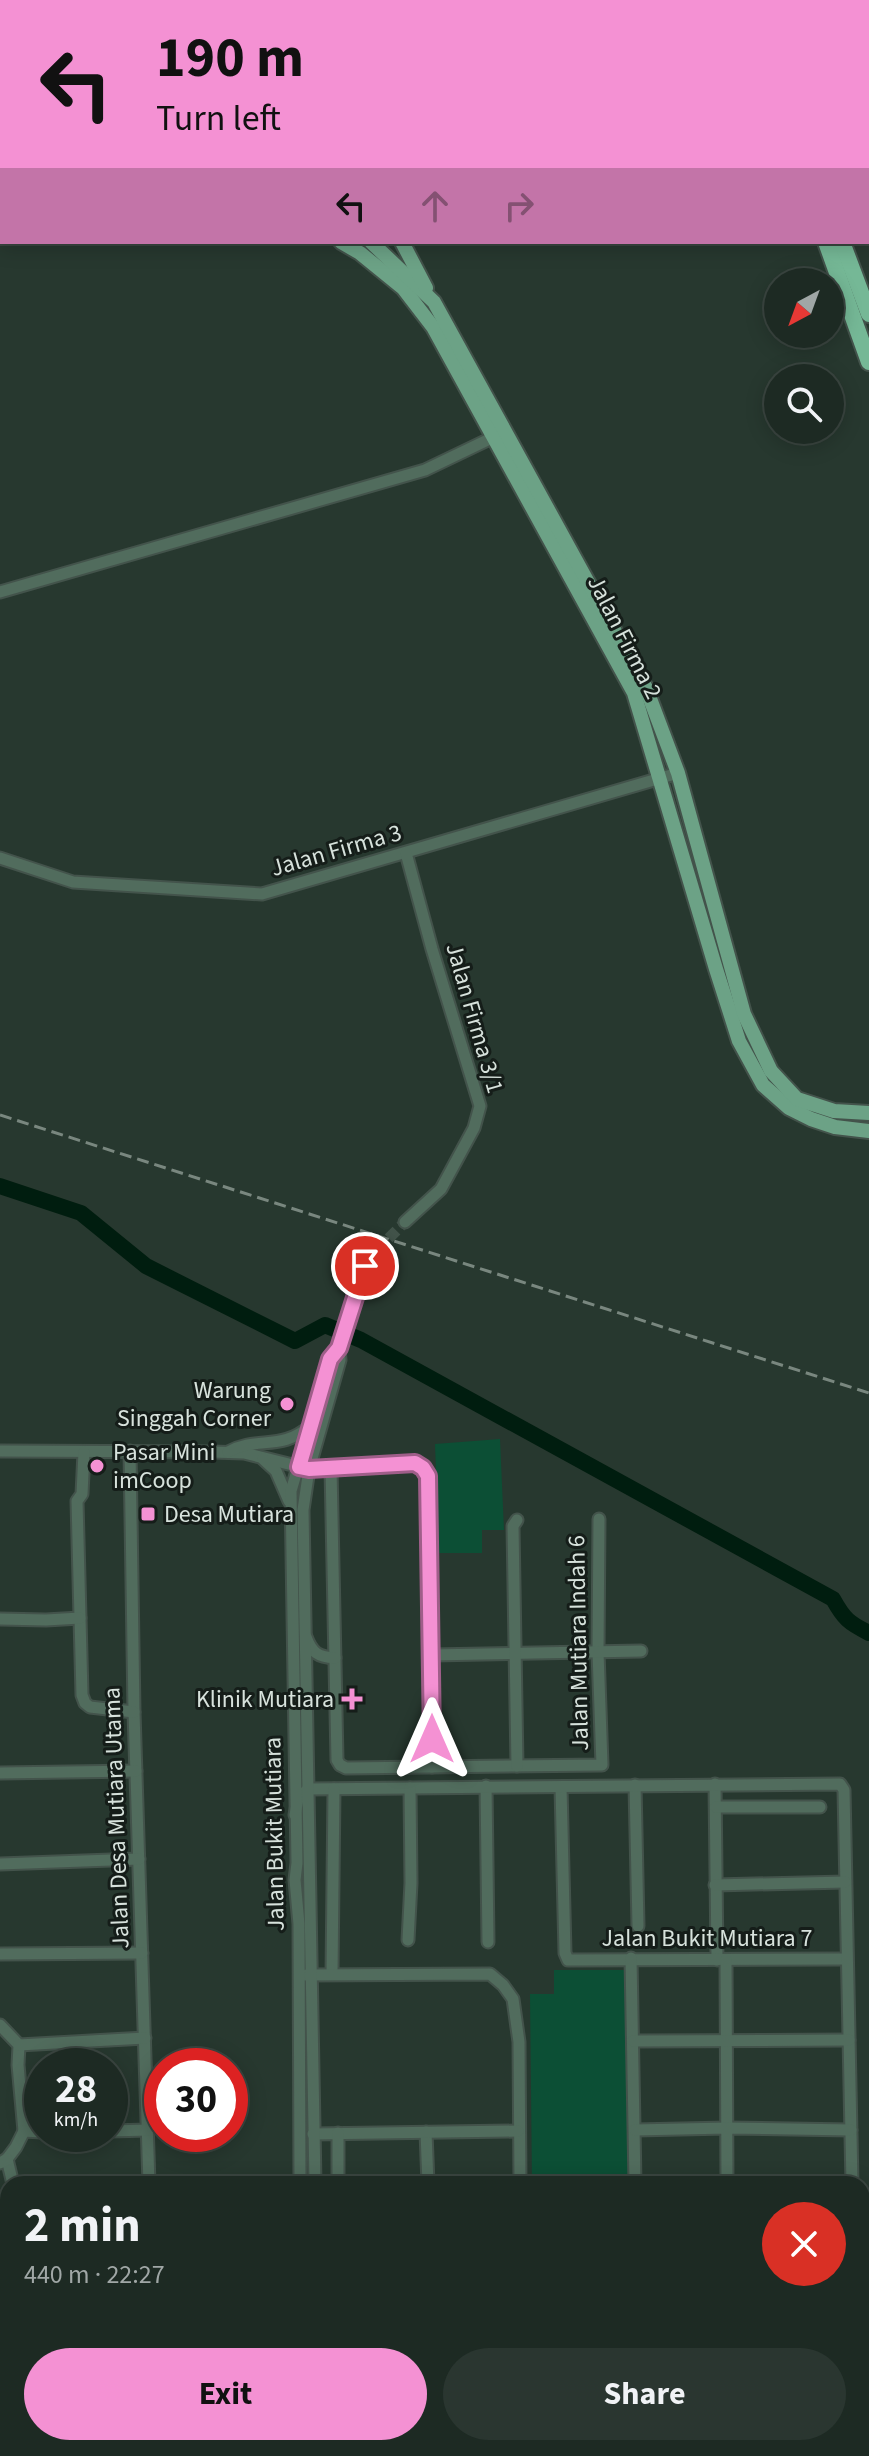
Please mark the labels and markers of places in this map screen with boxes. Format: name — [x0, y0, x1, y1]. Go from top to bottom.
pin — [331, 1232, 399, 1300]
place label: Warung Singgah Corner — [117, 1373, 272, 1436]
marker: Warung Singgah Corner — [278, 1395, 296, 1413]
place label: Pasar Mini imCoop — [113, 1435, 215, 1498]
marker: Pasar Mini imCoop — [88, 1457, 106, 1475]
place label: Desa Mutiara — [164, 1497, 294, 1532]
marker: Desa Mutiara — [139, 1505, 157, 1523]
place label: Klinik Mutiara — [196, 1682, 334, 1717]
marker: Klinik Mutiara — [341, 1688, 363, 1710]

